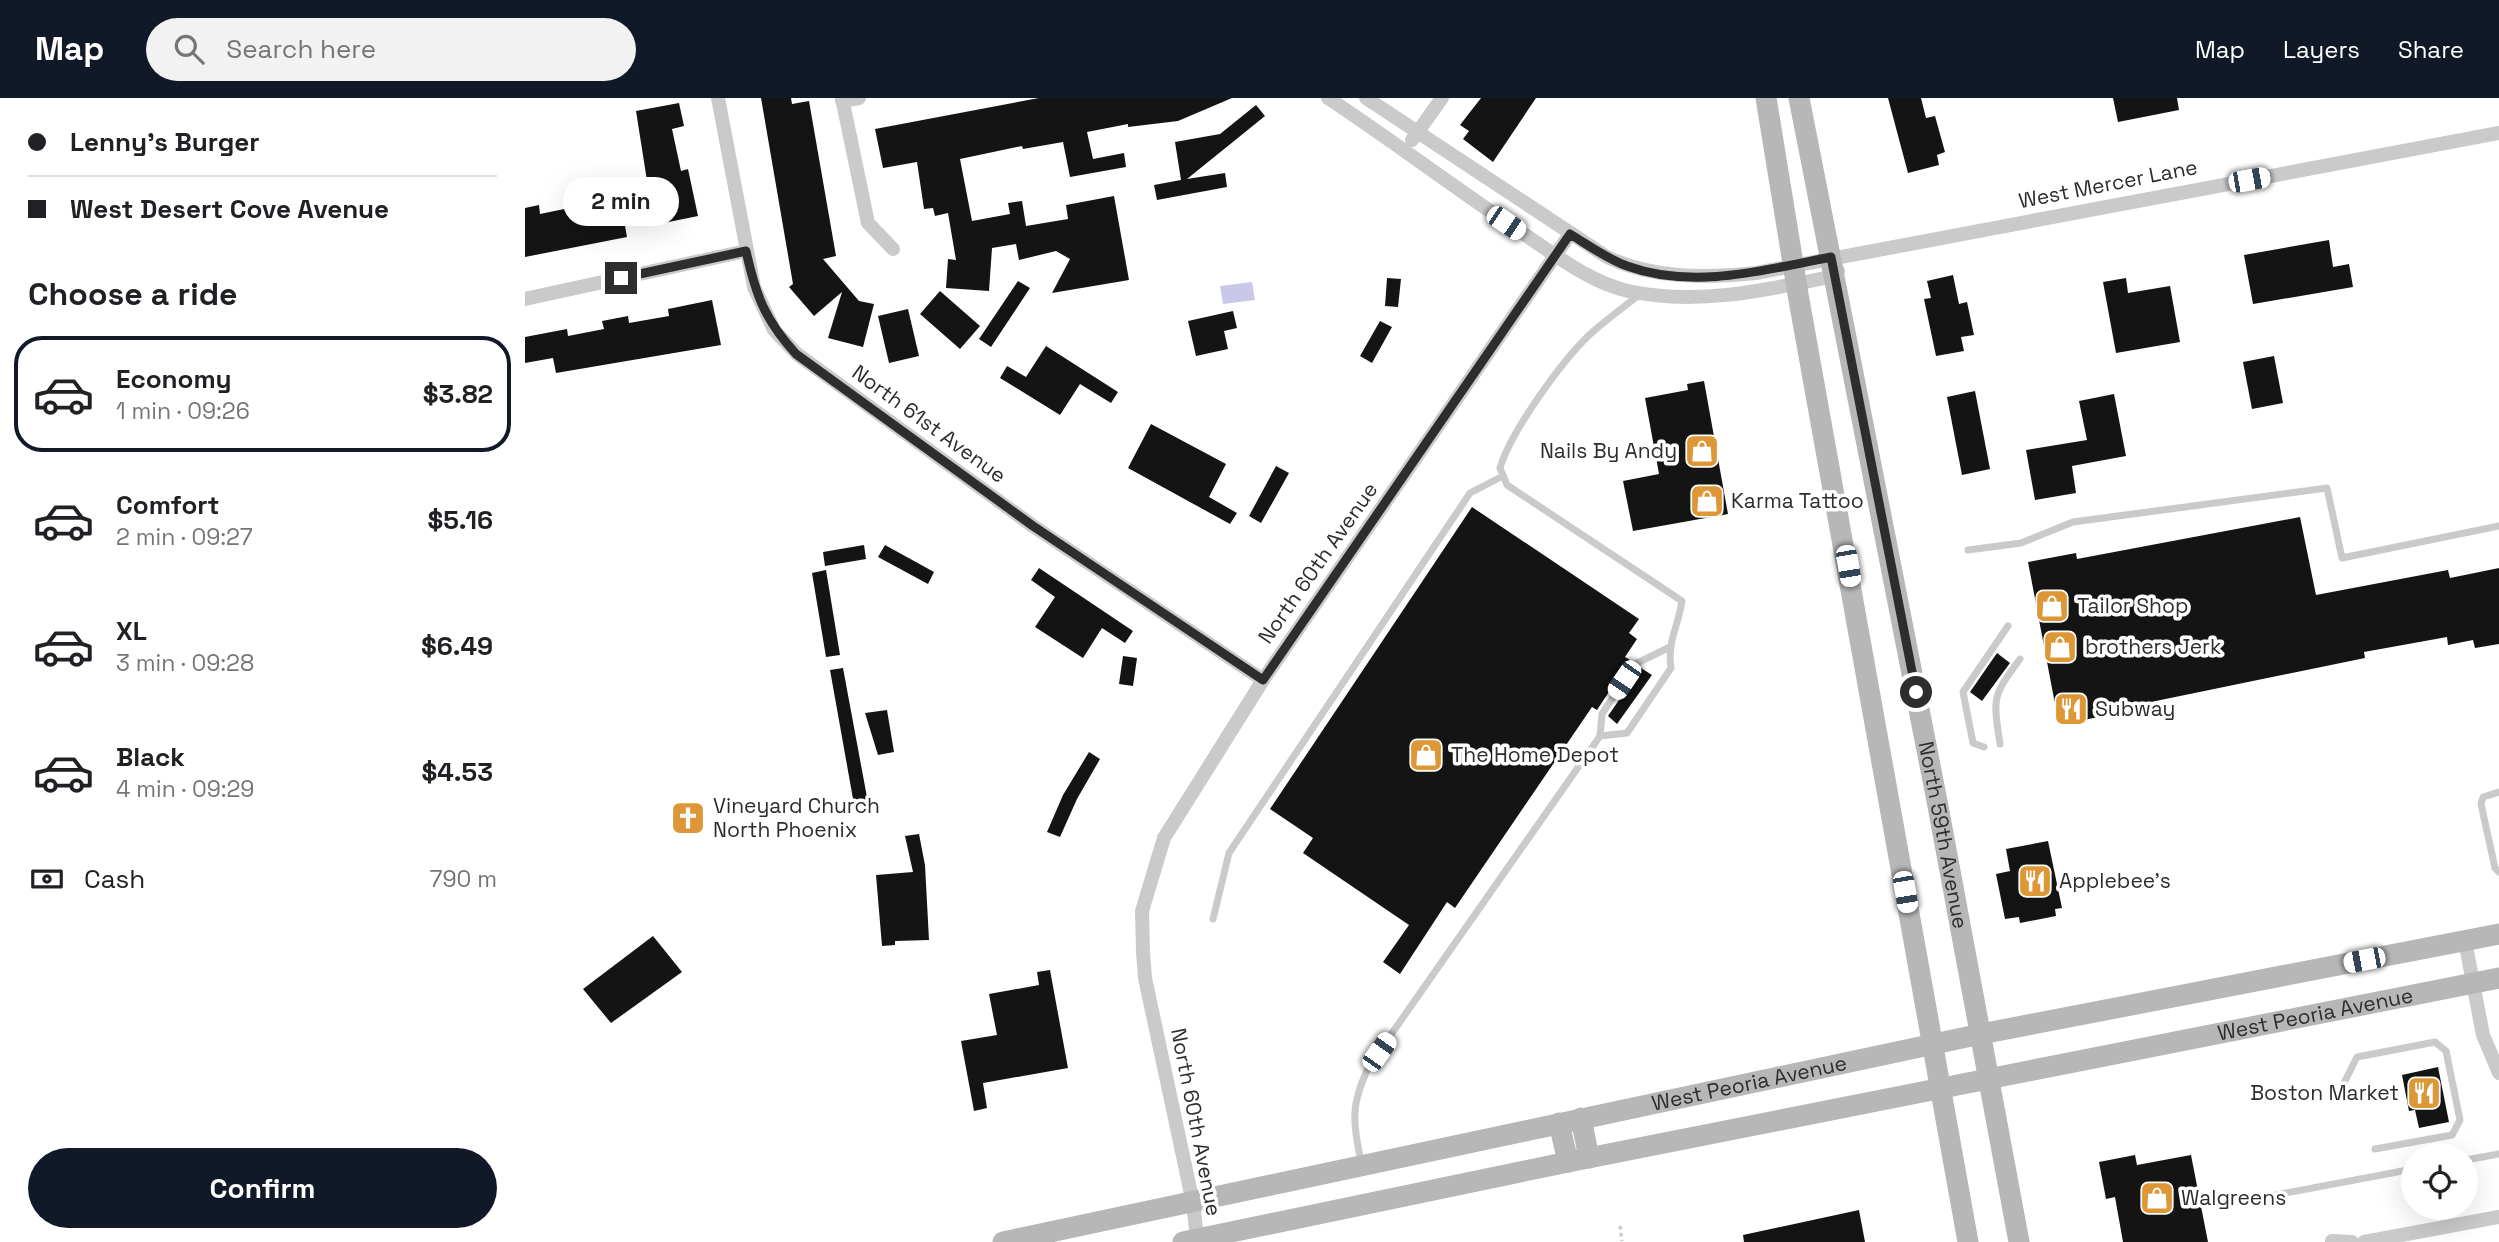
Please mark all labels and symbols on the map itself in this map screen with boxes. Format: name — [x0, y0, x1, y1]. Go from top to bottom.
street label: West Mercer Lane — [2016, 153, 2200, 214]
car — [2227, 166, 2272, 194]
callout: 2 min — [563, 176, 679, 226]
car — [1483, 203, 1530, 243]
route end — [605, 262, 637, 294]
street label: North 61st Avenue — [847, 359, 1012, 489]
shop icon: Nails By Andy — [1683, 432, 1721, 470]
place label: Nails By Andy — [1540, 437, 1677, 464]
street label: North 60th Avenue — [1252, 477, 1383, 649]
shop icon: Karma Tattoo — [1688, 482, 1726, 520]
place label: Karma Tattoo — [1731, 487, 1864, 514]
car — [1835, 543, 1862, 589]
shop icon: Tailor Shop — [2033, 587, 2071, 625]
place label: Tailor Shop — [2077, 592, 2188, 619]
shop icon: brothers Jerk — [2041, 628, 2079, 666]
place label: brothers Jerk — [2085, 633, 2221, 660]
car — [1604, 657, 1645, 703]
route start — [1900, 676, 1932, 708]
restaurant icon: Subway — [2052, 690, 2090, 728]
place label: Subway — [2095, 695, 2175, 722]
shop icon: The Home Depot — [1407, 736, 1445, 774]
street label: North 59th Avenue — [1913, 739, 1974, 931]
place label: The Home Depot — [1451, 741, 1619, 768]
place label: Vineyard Church North Phoenix — [713, 792, 880, 843]
church icon: Vineyard Church North Phoenix — [669, 799, 707, 837]
restaurant icon: Applebee's — [2016, 862, 2054, 900]
place label: Applebee's — [2059, 867, 2171, 894]
car — [1892, 869, 1919, 915]
car — [2342, 946, 2387, 974]
street label: West Peoria Avenue — [2215, 981, 2415, 1046]
street label: North 60th Avenue — [1165, 1026, 1228, 1218]
car — [1359, 1029, 1400, 1075]
street label: West Peoria Avenue — [1649, 1049, 1849, 1117]
restaurant icon: Boston Market — [2405, 1074, 2443, 1112]
place label: Boston Market — [2250, 1079, 2399, 1106]
shop icon: Walgreens — [2138, 1179, 2176, 1217]
place label: Walgreens — [2181, 1184, 2286, 1211]

